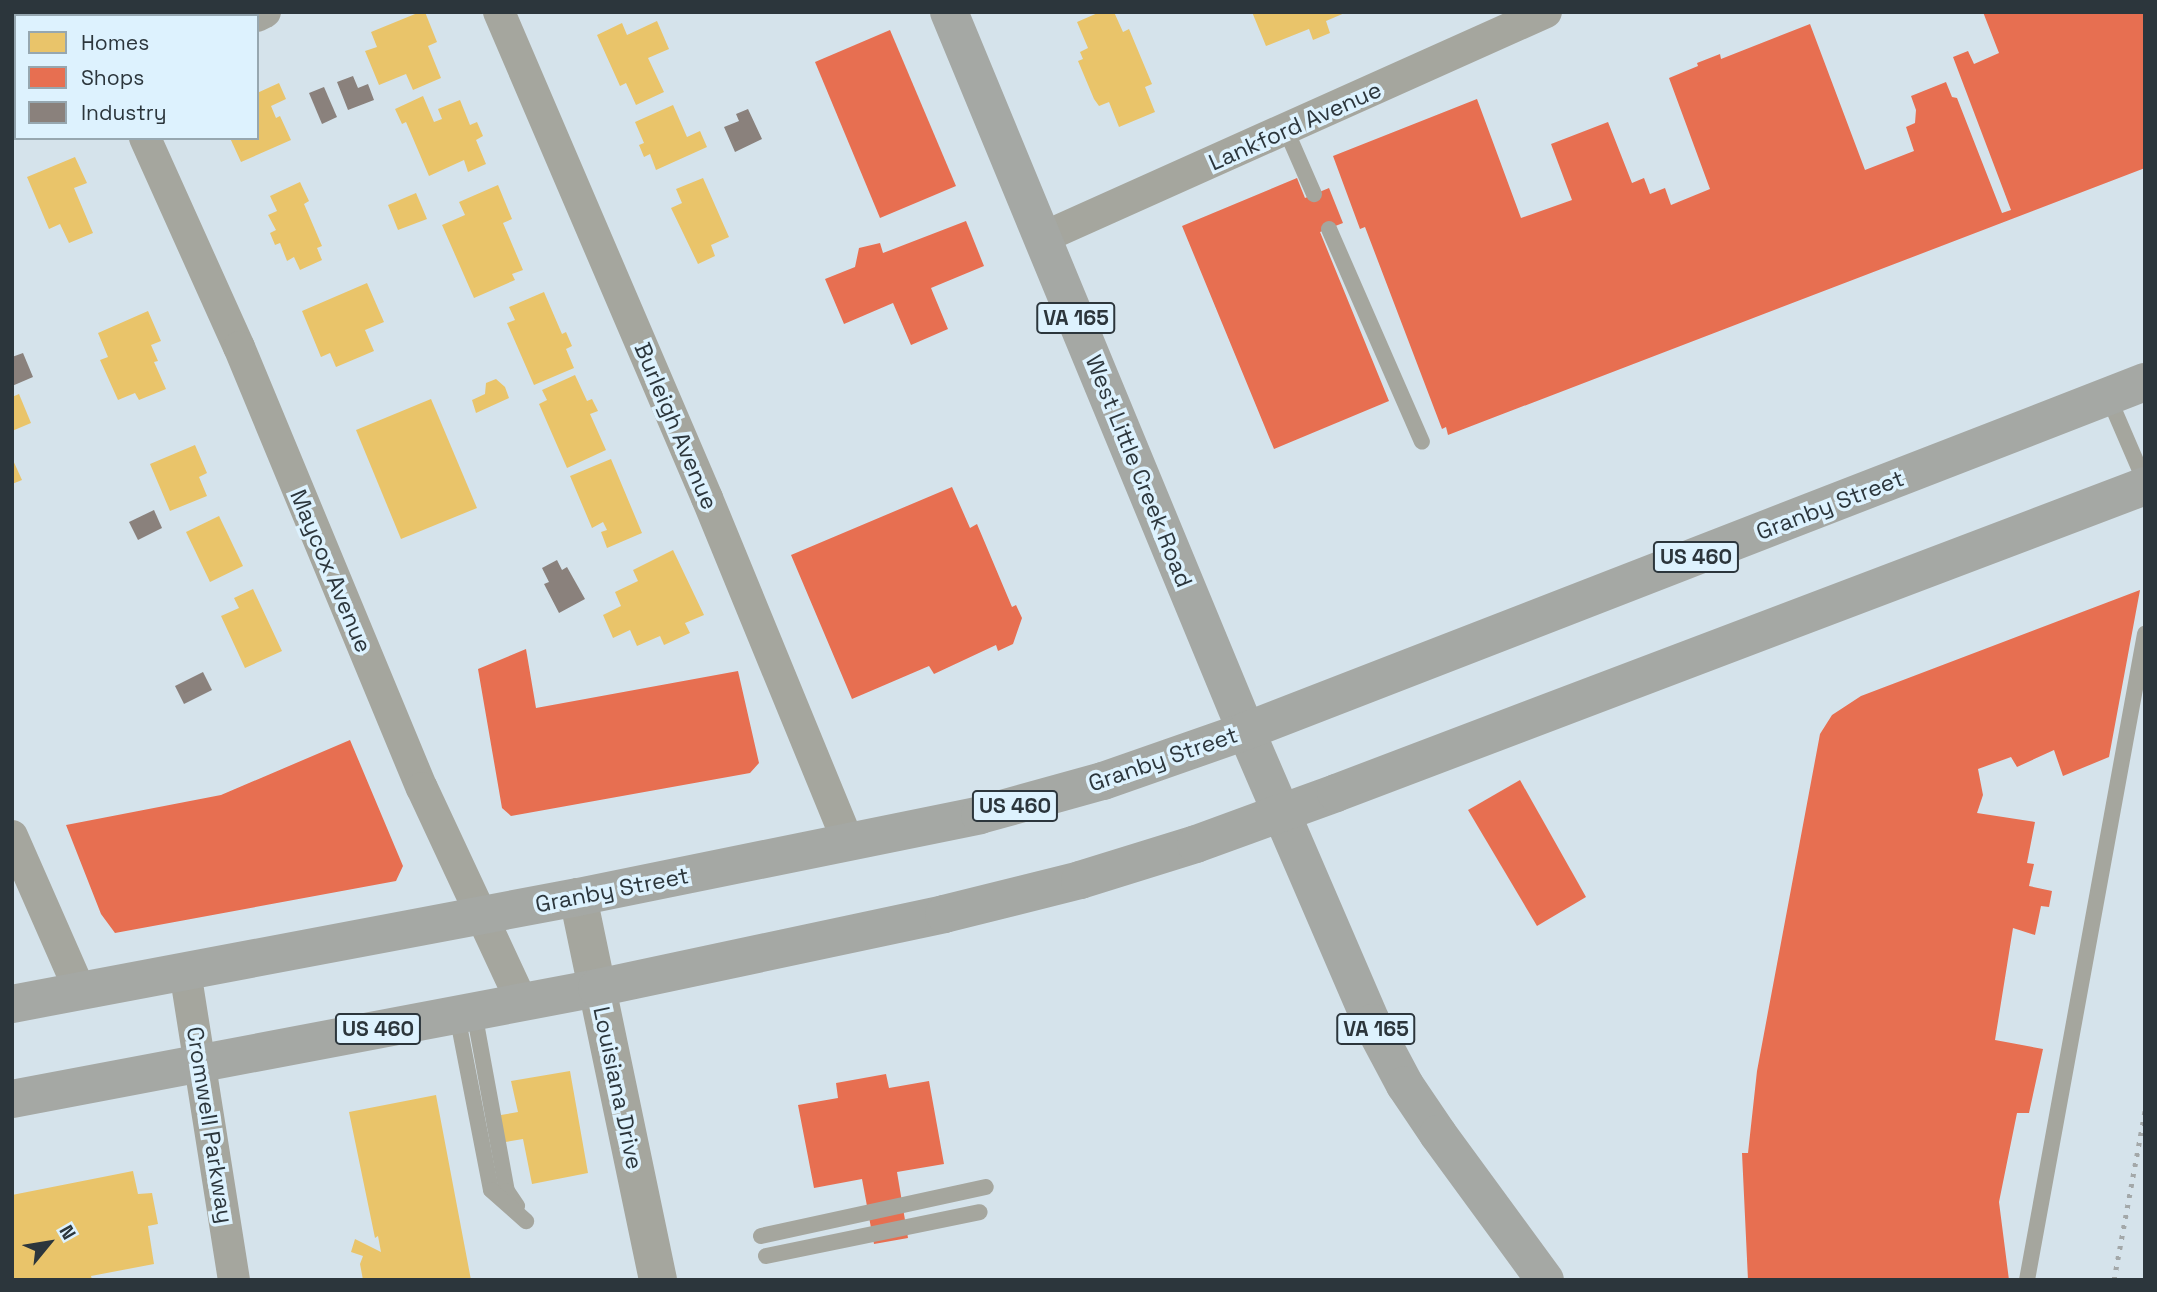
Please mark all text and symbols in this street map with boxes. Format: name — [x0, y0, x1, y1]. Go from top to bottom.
legend — [14, 14, 259, 140]
text: Homes — [81, 29, 149, 56]
text: Shops — [81, 64, 144, 91]
street label: Lankford Avenue — [1204, 76, 1386, 176]
text: Industry — [81, 99, 167, 126]
road number: VA 165 — [1036, 300, 1116, 336]
street label: Burleigh Avenue — [628, 338, 724, 514]
street label: West Little Creek Road — [1080, 351, 1198, 591]
street label: Granby Street — [1752, 464, 1908, 546]
street label: Maycox Avenue — [284, 485, 378, 657]
road number: US 460 — [1652, 540, 1740, 574]
street label: Granby Street — [1085, 721, 1241, 797]
road number: US 460 — [971, 788, 1059, 824]
street label: Granby Street — [533, 862, 691, 918]
street label: Louisiana Drive — [587, 1004, 649, 1172]
road number: US 460 — [334, 1012, 422, 1046]
road number: VA 165 — [1336, 1012, 1416, 1046]
street label: Cromwell Parkway — [181, 1025, 239, 1225]
north arrow — [14, 1208, 84, 1278]
text: N — [54, 1220, 82, 1244]

